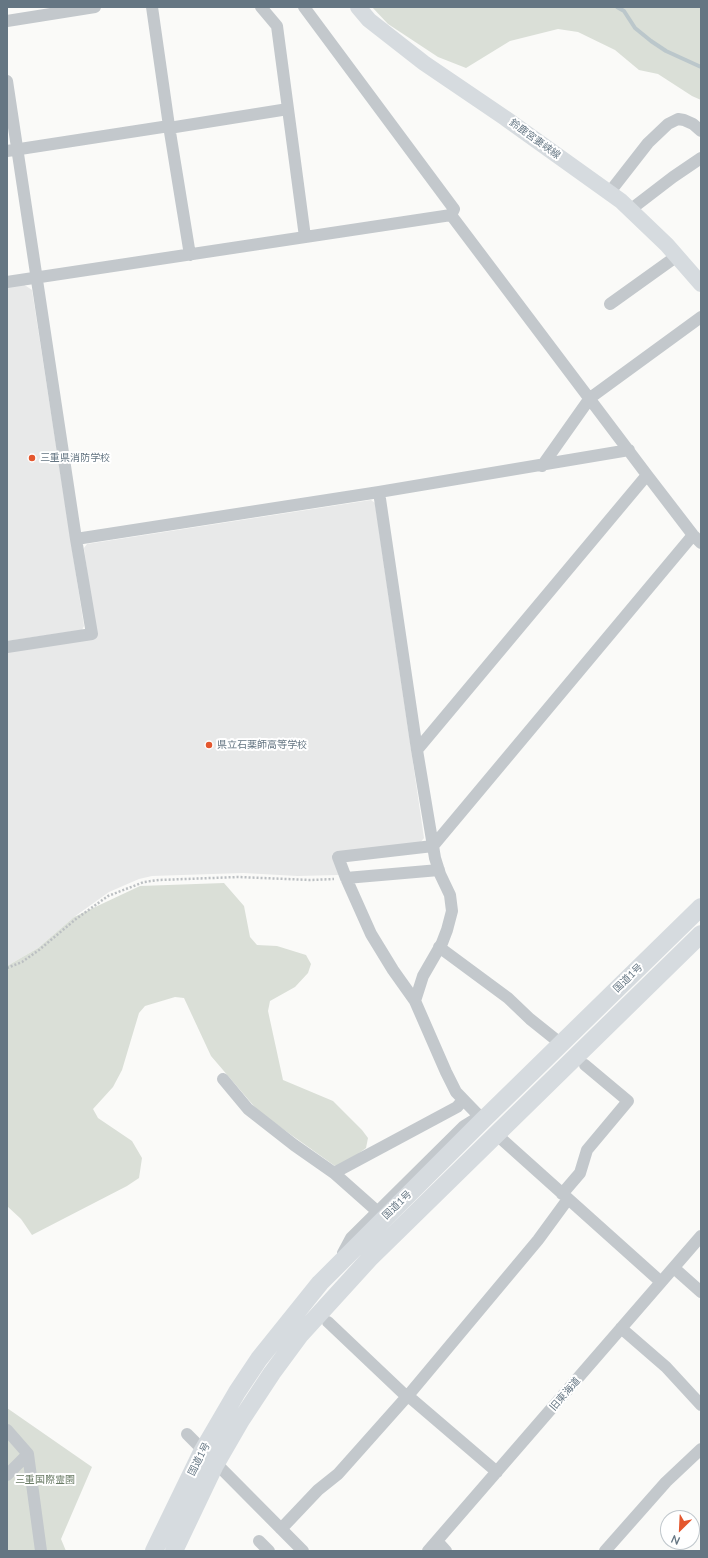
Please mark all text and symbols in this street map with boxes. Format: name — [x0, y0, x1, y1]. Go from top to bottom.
street label: 鈴鹿宮妻峡線 — [507, 117, 563, 161]
place label: 三重県消防学校 — [40, 452, 110, 464]
marker: 三重県消防学校 — [27, 453, 37, 463]
place label: 県立石薬師高等学校 — [217, 739, 307, 751]
marker: 県立石薬師高等学校 — [204, 740, 214, 750]
street label: 国道1号 — [611, 961, 645, 995]
street label: 国道1号 — [380, 1188, 414, 1222]
street label: 旧東海道 — [547, 1375, 583, 1413]
street label: 国道1号 — [186, 1440, 212, 1478]
park label: 三重国際霊園 — [15, 1474, 75, 1486]
north arrow — [660, 1510, 700, 1550]
text: N — [669, 1533, 682, 1548]

